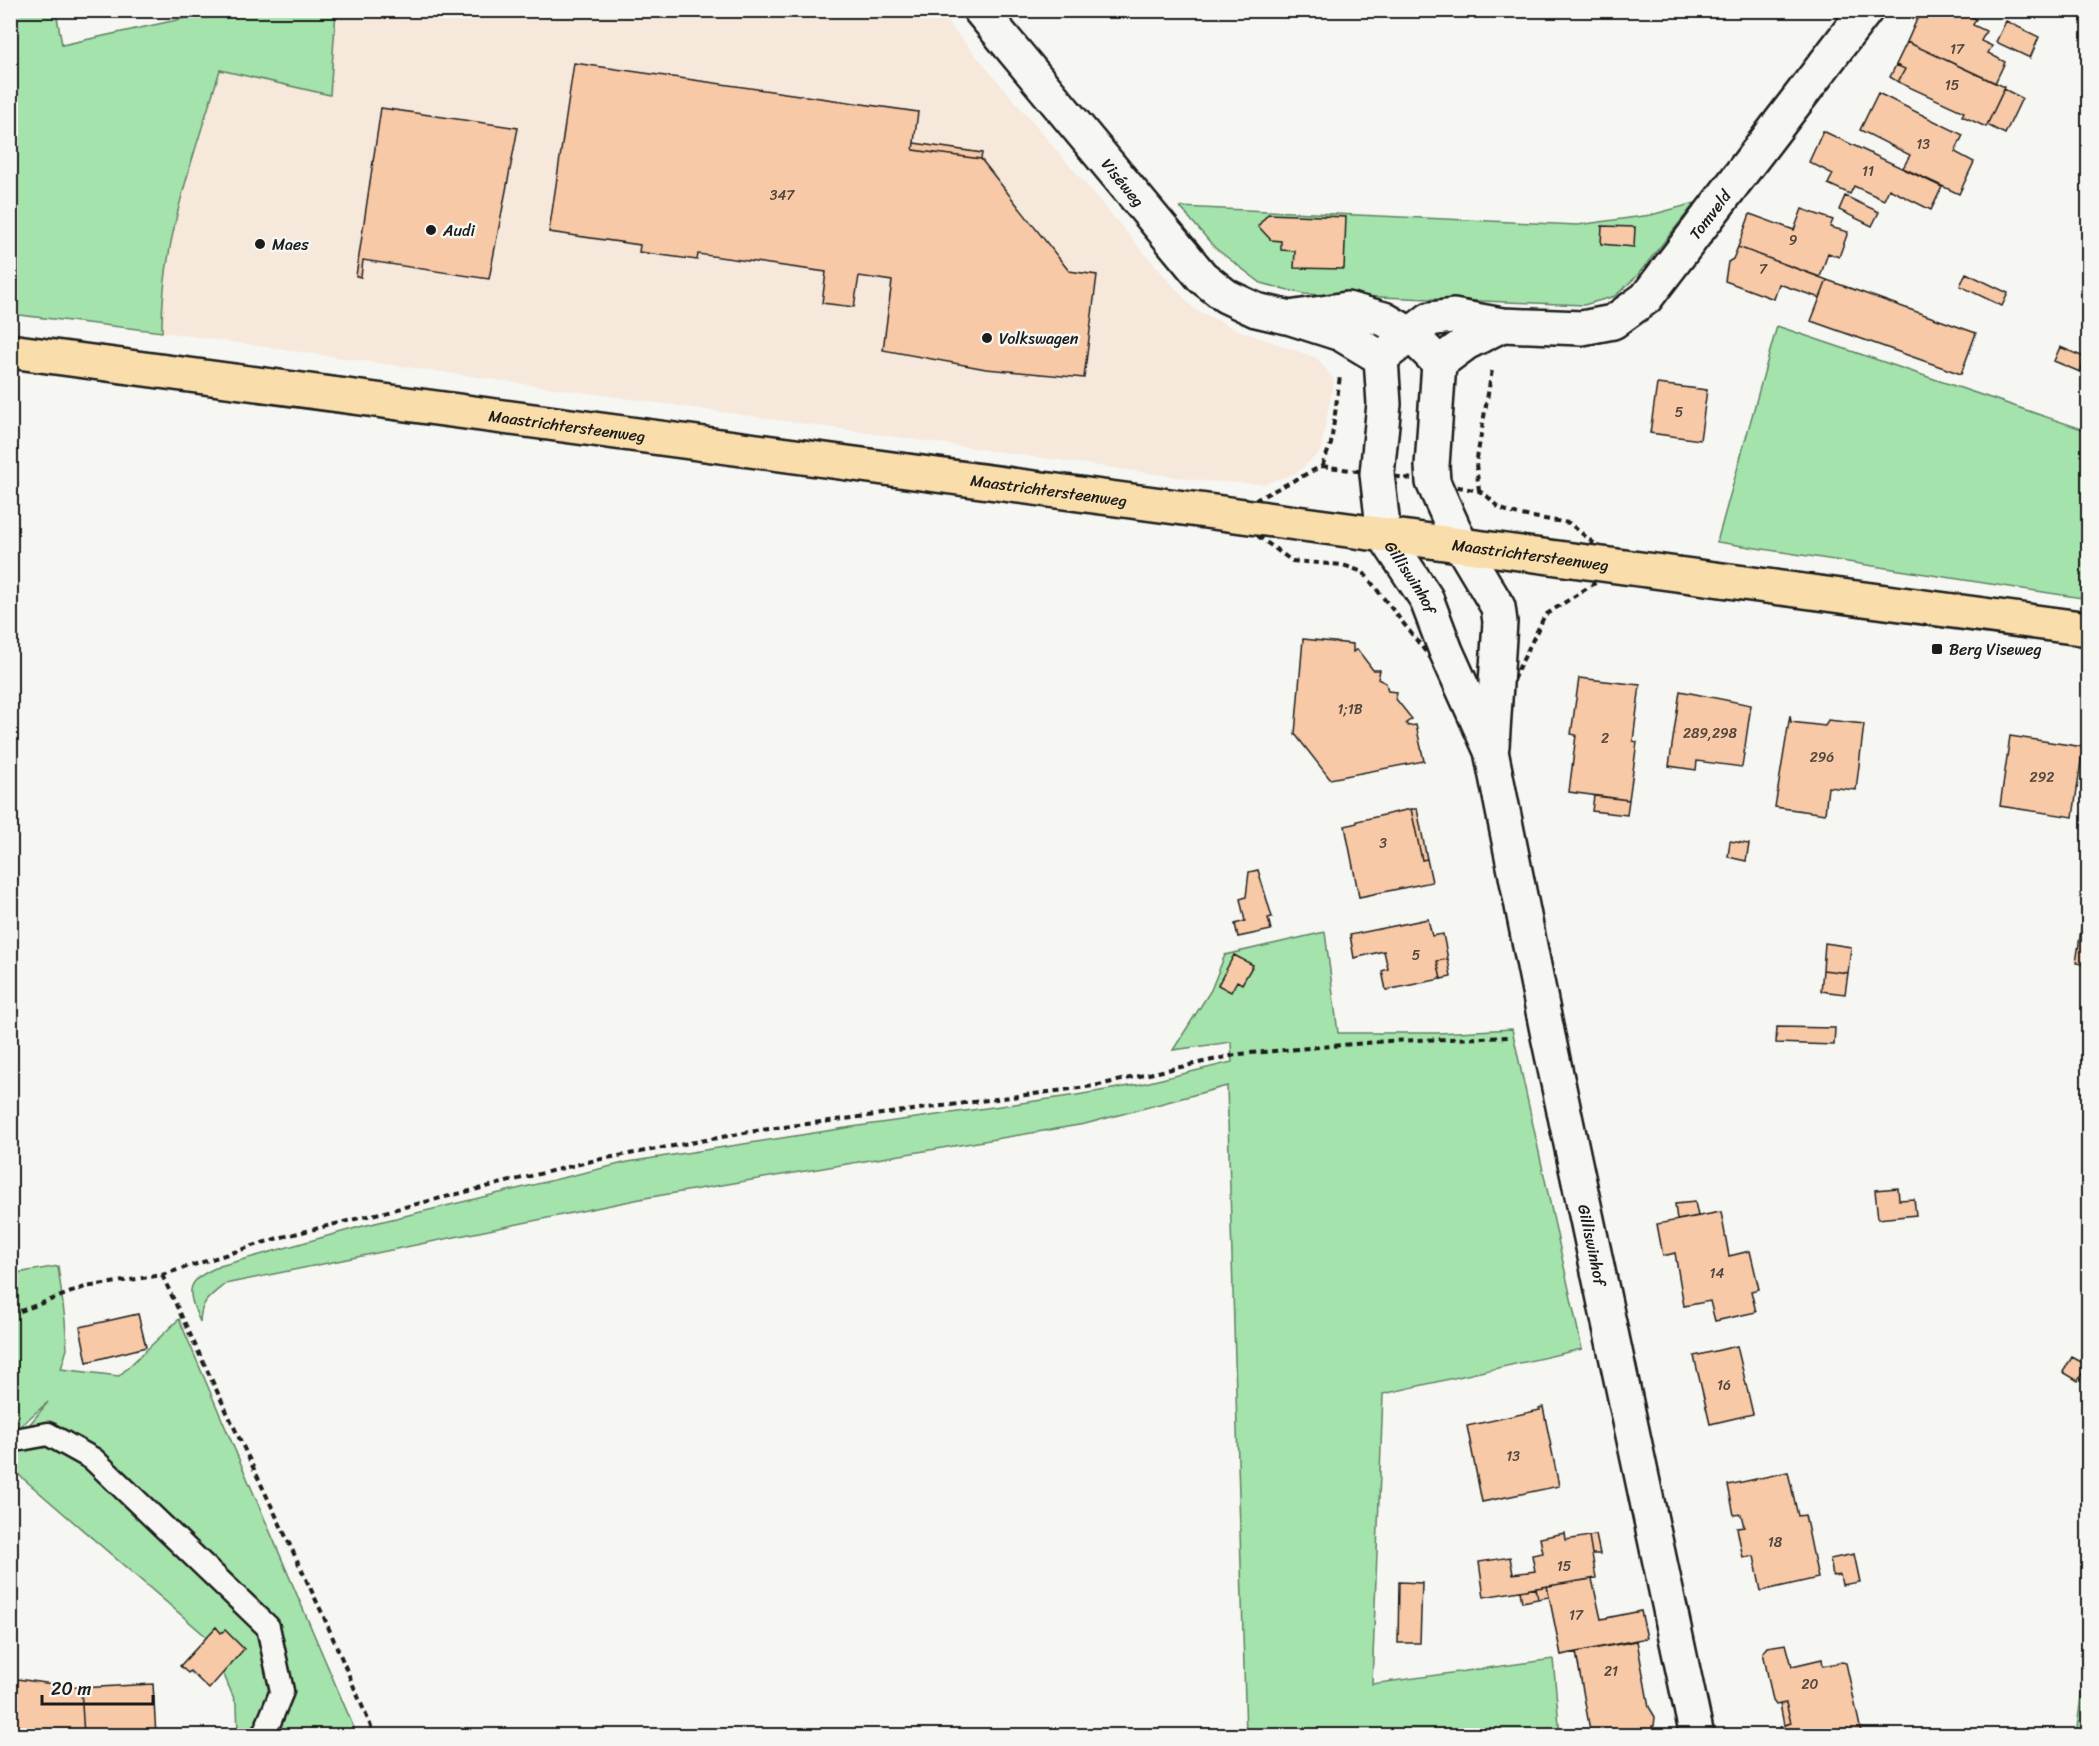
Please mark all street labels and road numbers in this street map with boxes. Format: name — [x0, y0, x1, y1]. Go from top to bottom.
street label: Viséweg — [1094, 151, 1153, 213]
street label: Tomveld — [1681, 182, 1739, 246]
street label: Maastrichtersteenweg — [487, 401, 647, 450]
street label: Maastrichtersteenweg — [969, 465, 1129, 515]
street label: Maastrichtersteenweg — [1450, 530, 1611, 579]
street label: Gilliswinhof — [1377, 534, 1446, 619]
street label: Gilliswinhof — [1570, 1201, 1616, 1290]

